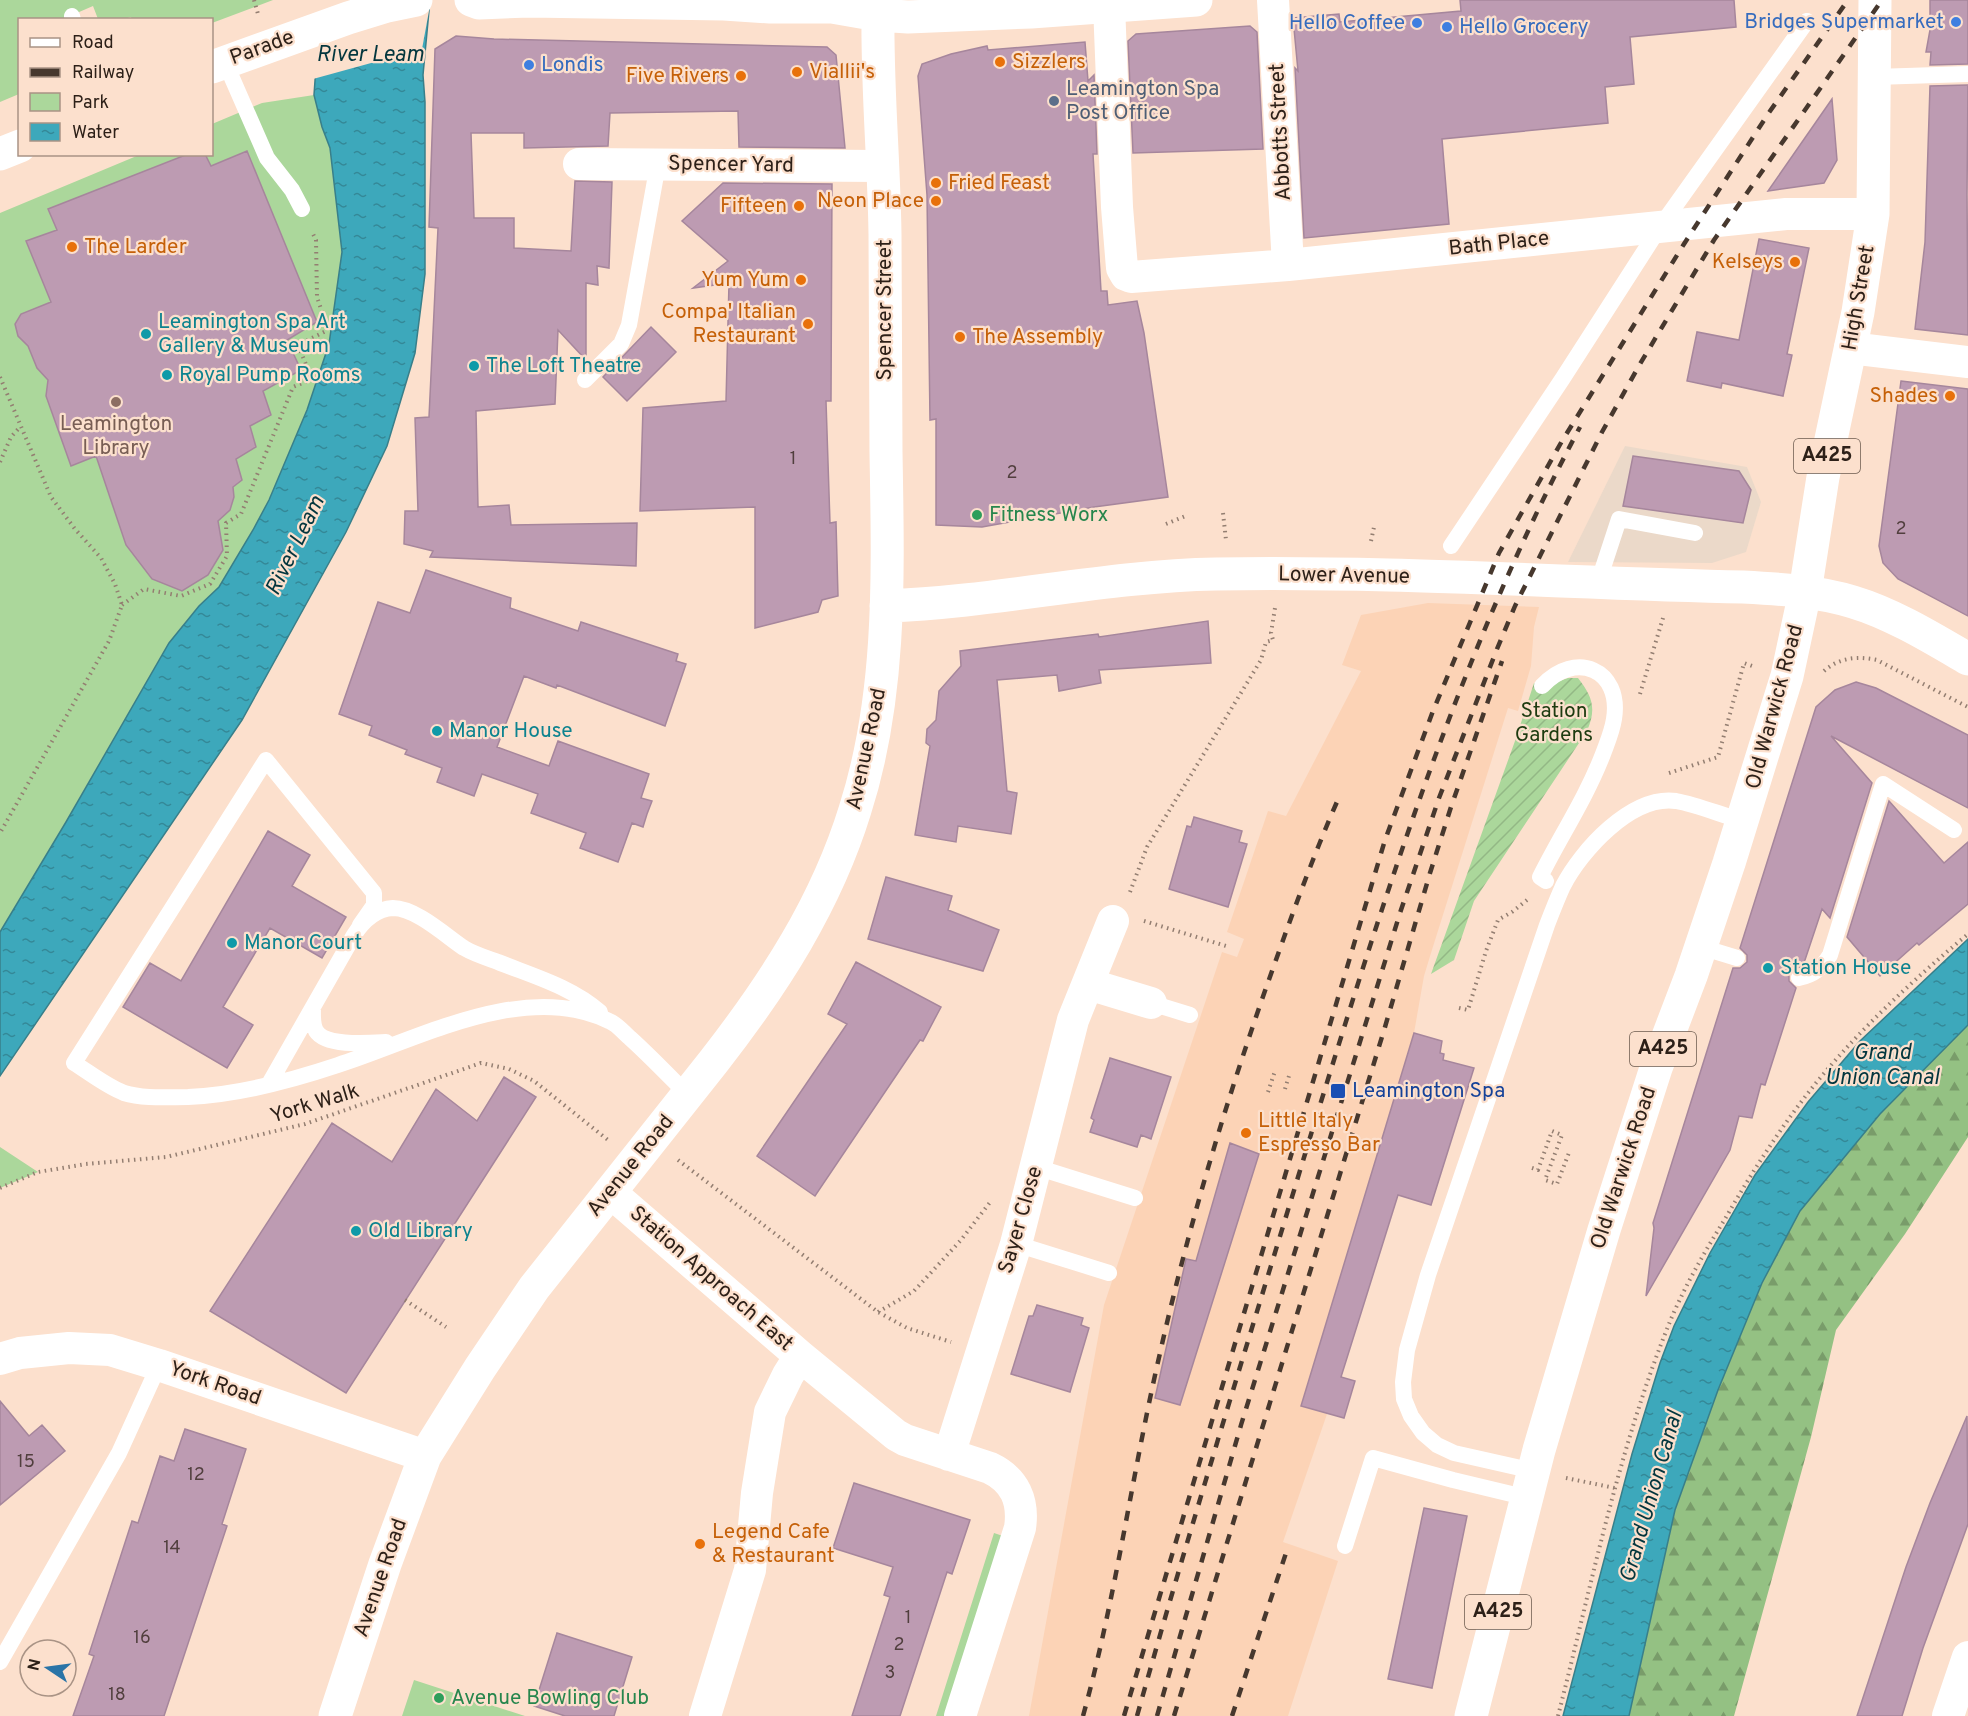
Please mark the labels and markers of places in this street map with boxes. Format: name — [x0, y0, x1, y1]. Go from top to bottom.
place label: Bridges Supermarket — [1744, 9, 1944, 36]
place label: Hello Coffee — [1289, 10, 1405, 37]
place label: Hello Grocery — [1459, 14, 1589, 41]
marker: Bridges Supermarket — [1949, 15, 1963, 29]
marker: Hello Coffee — [1410, 16, 1424, 30]
marker: Hello Grocery — [1440, 20, 1454, 34]
place label: Sizzlers — [1012, 49, 1086, 76]
place label: Londis — [541, 52, 603, 79]
marker: Sizzlers — [993, 55, 1007, 69]
marker: Londis — [522, 58, 536, 72]
place label: Viallii's — [809, 59, 875, 86]
place label: Five Rivers — [626, 63, 729, 90]
marker: Viallii's — [790, 65, 804, 79]
marker: Five Rivers — [734, 69, 748, 83]
place label: Leamington Spa Post Office — [1066, 76, 1219, 127]
marker: Leamington Spa Post Office — [1047, 94, 1061, 108]
place label: Fried Feast — [948, 170, 1050, 197]
marker: Fried Feast — [929, 176, 943, 190]
place label: Neon Place — [817, 188, 924, 215]
place label: Fifteen — [720, 193, 787, 220]
marker: Neon Place — [929, 194, 943, 208]
marker: Fifteen — [792, 199, 806, 213]
place label: The Larder — [84, 234, 187, 261]
marker: The Larder — [65, 240, 79, 254]
place label: Kelseys — [1712, 249, 1783, 276]
marker: Kelseys — [1788, 255, 1802, 269]
place label: Yum Yum — [701, 267, 789, 294]
marker: Yum Yum — [794, 273, 808, 287]
place label: Compa' Italian Restaurant — [661, 299, 796, 350]
place label: Leamington Spa Art Gallery & Museum — [158, 309, 346, 360]
marker: Compa' Italian Restaurant — [801, 317, 815, 331]
place label: The Assembly — [972, 324, 1103, 351]
marker: Leamington Spa Art Gallery & Museum — [139, 327, 153, 341]
marker: The Assembly — [953, 330, 967, 344]
place label: The Loft Theatre — [486, 353, 641, 380]
marker: The Loft Theatre — [467, 359, 481, 373]
place label: Royal Pump Rooms — [179, 362, 361, 389]
marker: Royal Pump Rooms — [160, 368, 174, 382]
place label: Shades — [1869, 383, 1938, 410]
marker: Shades — [1943, 389, 1957, 403]
marker: Leamington Library — [109, 395, 123, 409]
place label: Leamington Library — [60, 411, 172, 462]
place label: Fitness Worx — [989, 502, 1108, 529]
marker: Fitness Worx — [970, 508, 984, 522]
place label: Manor House — [449, 718, 573, 745]
marker: Manor House — [430, 724, 444, 738]
place label: Manor Court — [244, 930, 362, 957]
marker: Manor Court — [225, 936, 239, 950]
place label: Station House — [1780, 955, 1911, 982]
marker: Station House — [1761, 961, 1775, 975]
place label: Leamington Spa — [1352, 1078, 1505, 1105]
marker: Leamington Spa — [1329, 1082, 1347, 1100]
place label: Little Italy Espresso Bar — [1258, 1108, 1380, 1159]
marker: Little Italy Espresso Bar — [1239, 1126, 1253, 1140]
place label: Old Library — [368, 1218, 473, 1245]
marker: Old Library — [349, 1224, 363, 1238]
place label: Legend Cafe & Restaurant — [712, 1519, 835, 1570]
marker: Legend Cafe & Restaurant — [693, 1537, 707, 1551]
place label: Avenue Bowling Club — [451, 1685, 649, 1712]
marker: Avenue Bowling Club — [432, 1691, 446, 1705]

